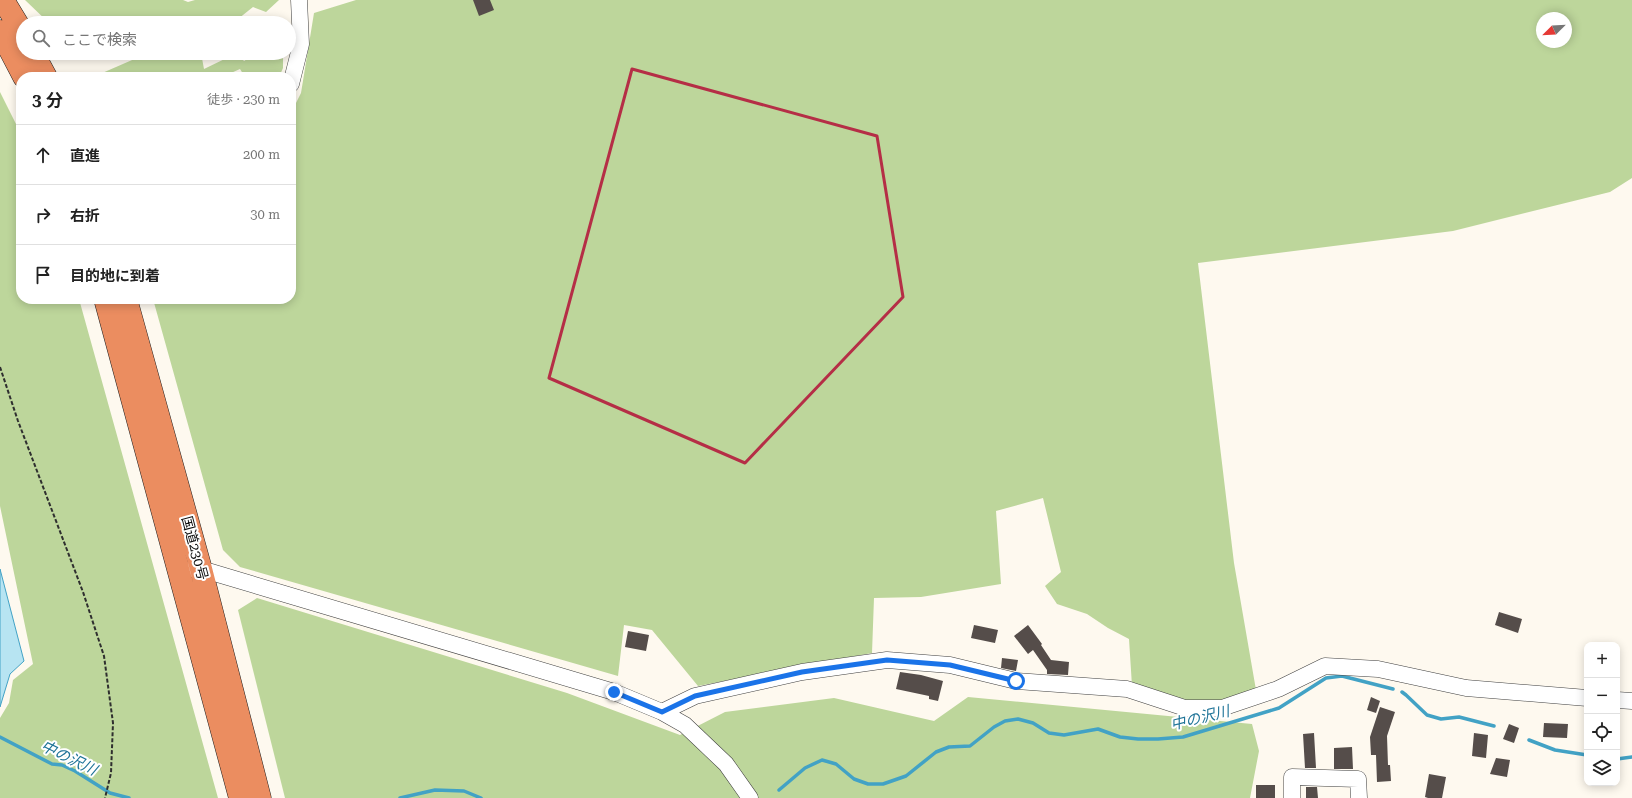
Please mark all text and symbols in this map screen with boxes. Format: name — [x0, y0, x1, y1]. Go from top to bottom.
north arrow — [1536, 12, 1572, 48]
search box — [16, 16, 296, 60]
icon: search — [30, 27, 52, 49]
text: ここで検索 — [62, 31, 137, 49]
text: 3 分 — [32, 90, 63, 110]
text: 徒歩 · 230 m — [207, 92, 280, 107]
icon: ahead — [32, 144, 54, 166]
text: 直進 — [70, 147, 100, 165]
text: 200 m — [243, 147, 280, 162]
icon: right — [32, 204, 54, 226]
text: 右折 — [70, 207, 100, 225]
text: 30 m — [250, 207, 280, 222]
icon: arrive — [32, 264, 54, 286]
text: 目的地に到着 — [70, 267, 160, 285]
street label: 国道230号 — [179, 514, 211, 582]
map controls — [1584, 642, 1620, 786]
button: + — [1584, 642, 1620, 678]
route start — [1007, 672, 1025, 690]
button: − — [1584, 678, 1620, 714]
route end — [605, 683, 623, 701]
water label: 中の沢川 — [1169, 702, 1233, 734]
button: locate — [1584, 714, 1620, 750]
water label: 中の沢川 — [38, 737, 102, 780]
button: layers — [1584, 750, 1620, 786]

